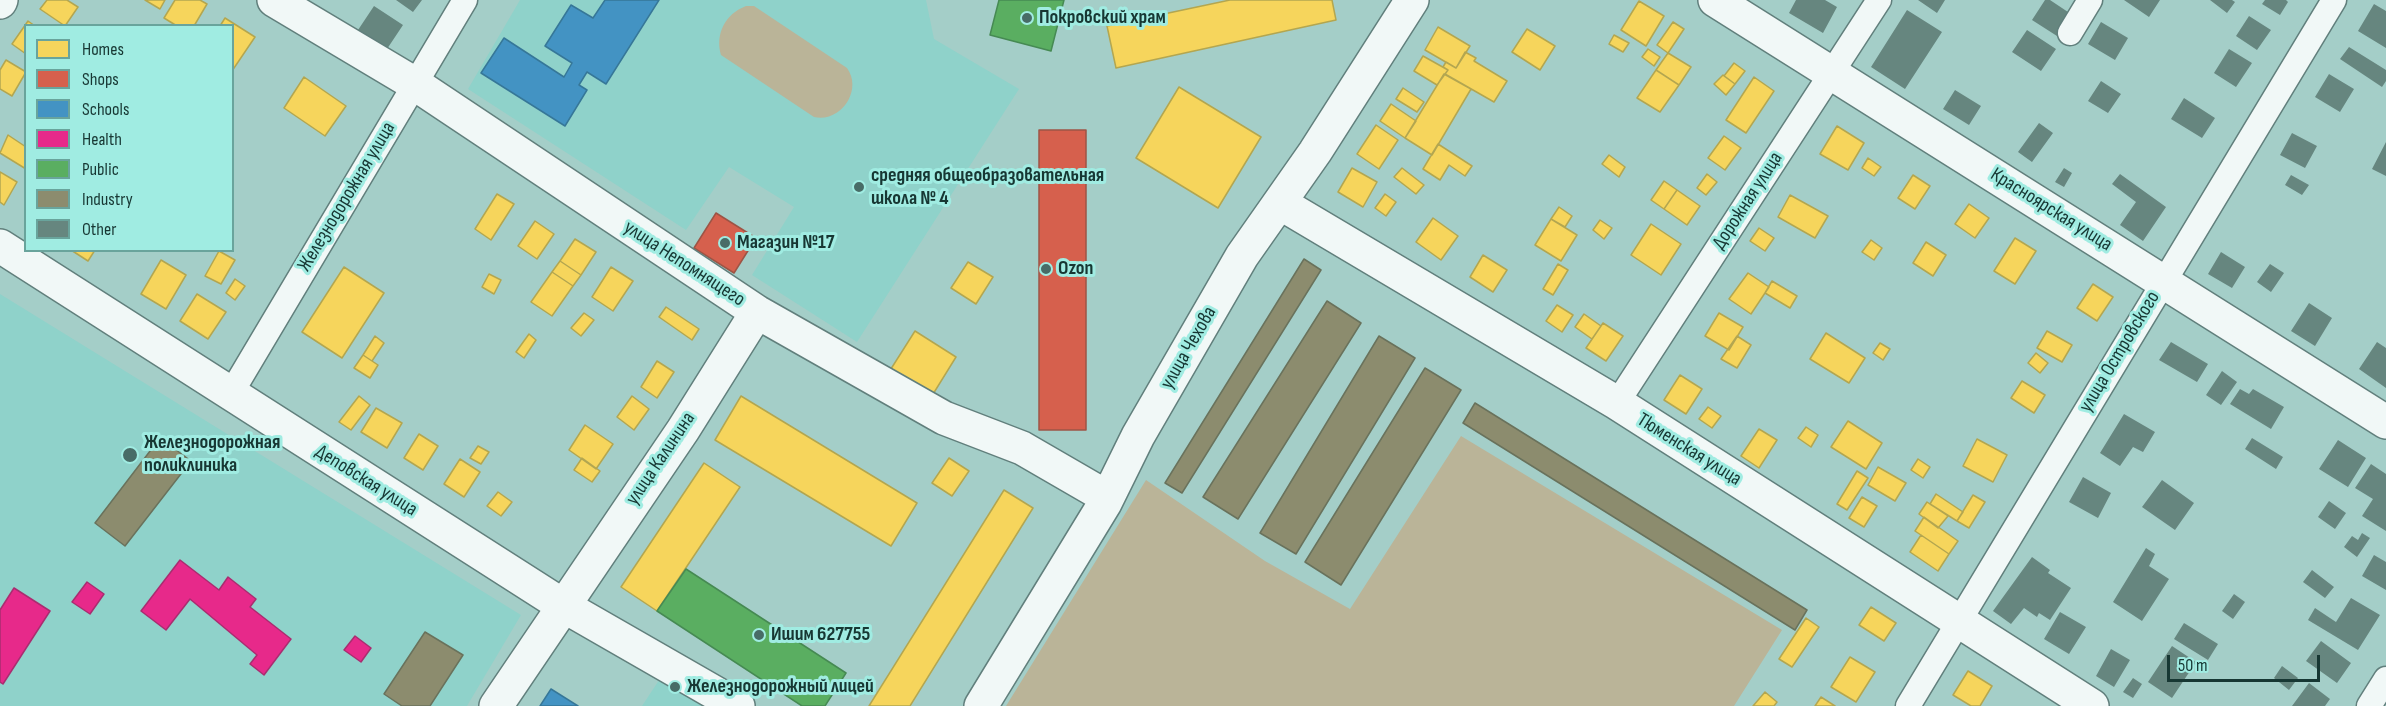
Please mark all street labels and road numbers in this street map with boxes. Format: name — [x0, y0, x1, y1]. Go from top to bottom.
street label: Железнодорожная улица — [293, 118, 401, 276]
street label: Дорожная улица — [1708, 148, 1788, 254]
street label: Красноярская улица — [1986, 163, 2116, 257]
street label: улица Непомнящего — [619, 216, 749, 312]
street label: улица Островского — [2074, 287, 2166, 417]
street label: улица Чехова — [1156, 302, 1222, 394]
street label: улица Калинина — [621, 408, 701, 510]
street label: Тюменская улица — [1632, 408, 1746, 492]
street label: Деповская улица — [310, 440, 422, 522]

